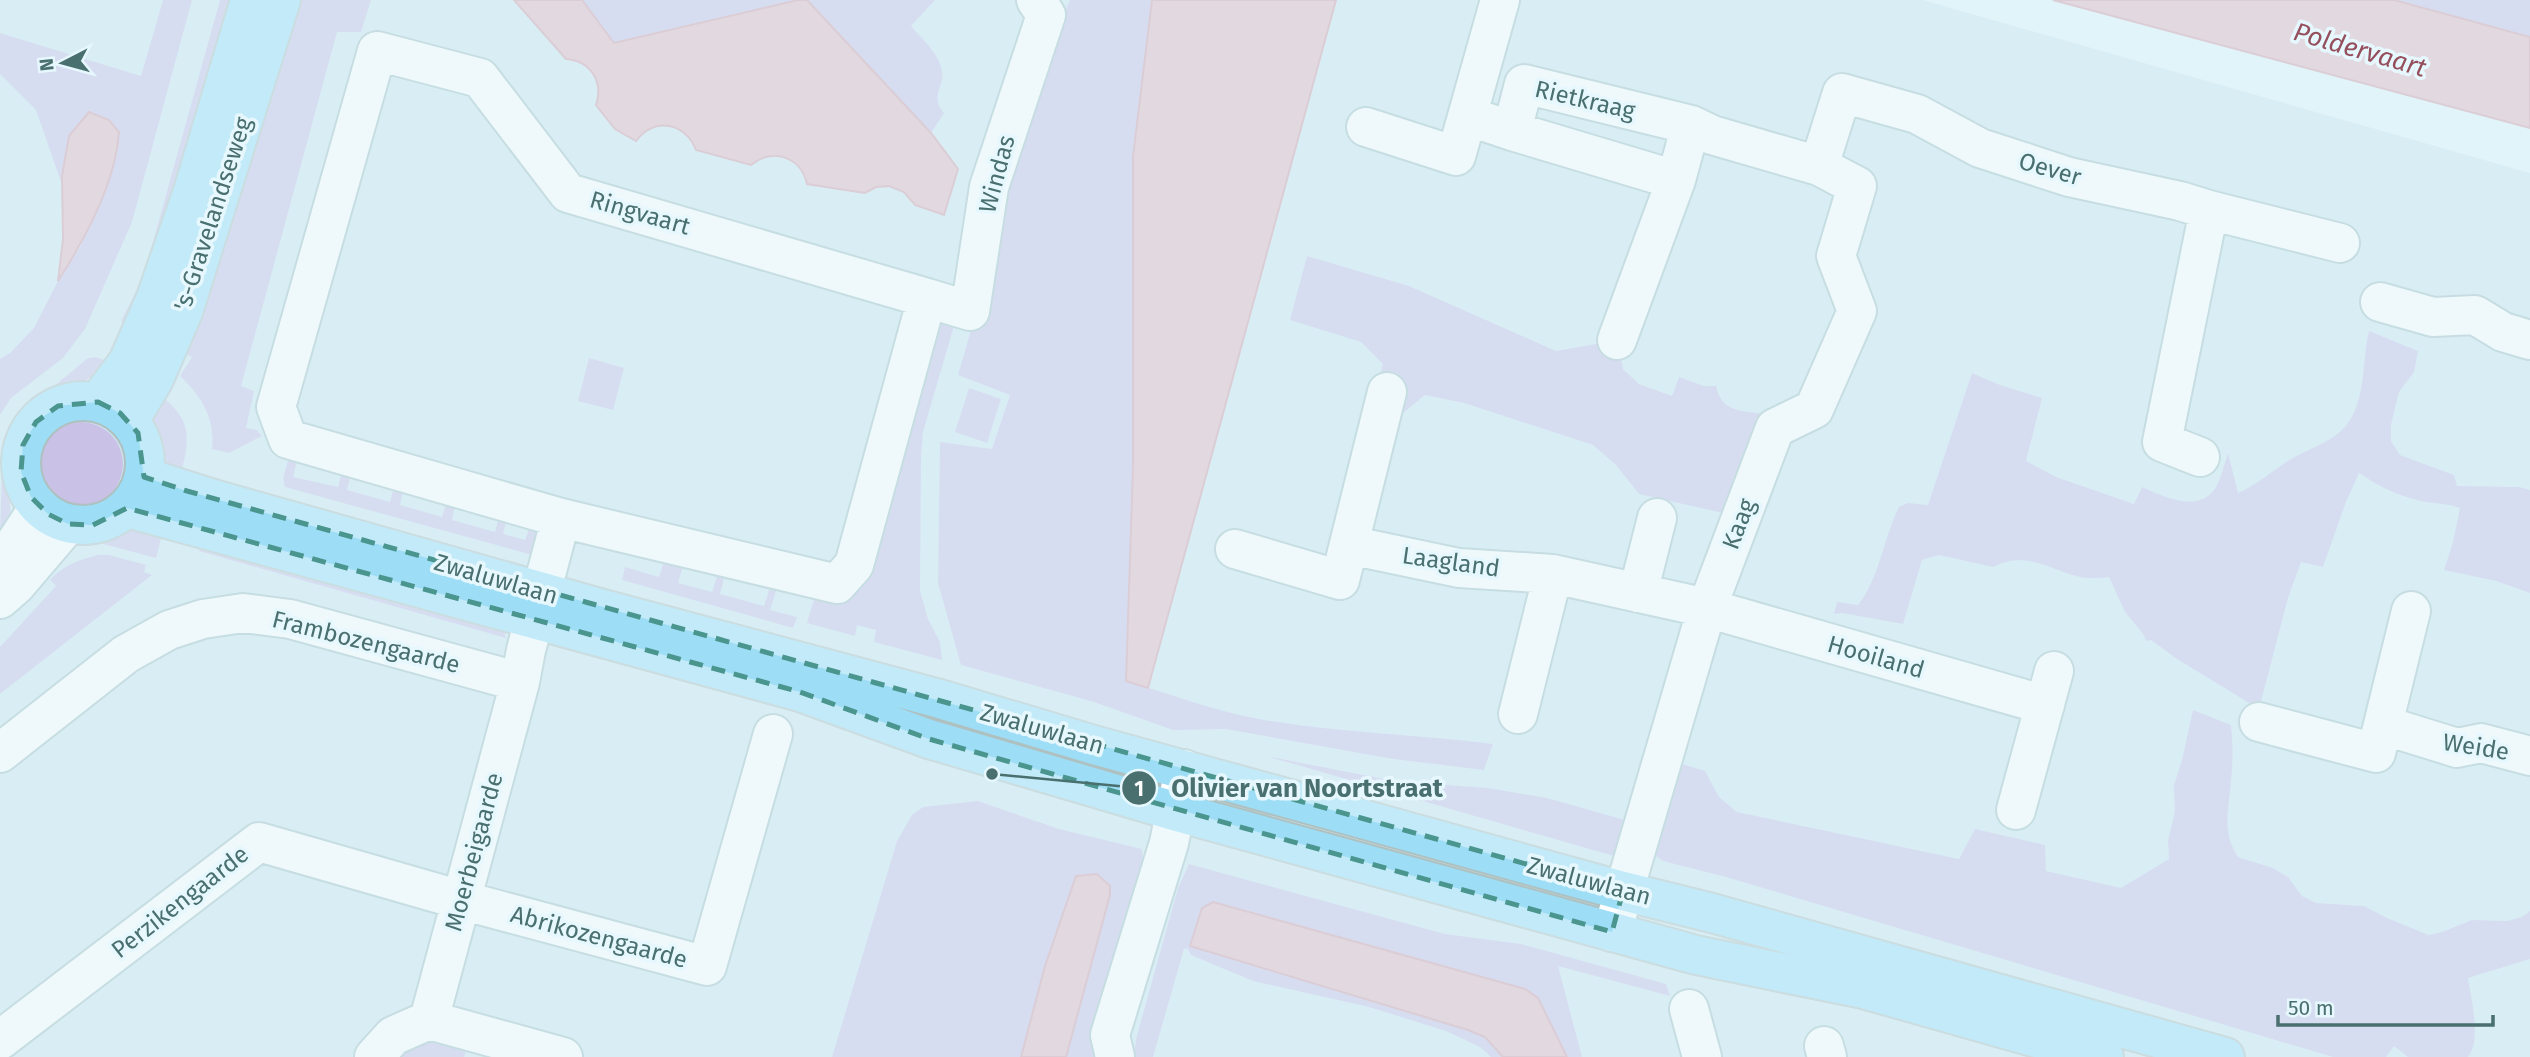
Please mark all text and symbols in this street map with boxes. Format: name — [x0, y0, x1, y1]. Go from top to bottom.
water label: Poldervaart — [2290, 16, 2431, 84]
north arrow — [28, 28, 98, 98]
text: N — [34, 57, 59, 72]
street label: Rietkraag — [1532, 75, 1638, 125]
street label: 's-Gravelandseweg — [168, 113, 258, 314]
street label: Windas — [973, 132, 1021, 216]
street label: Oever — [2016, 147, 2085, 191]
street label: Ringvaart — [587, 185, 694, 241]
street label: Kaag — [1717, 494, 1762, 553]
street label: Laagland — [1400, 541, 1502, 583]
street label: Zwaluwlaan — [431, 548, 561, 610]
street label: Frambozengaarde — [269, 605, 463, 679]
street label: Hooiland — [1824, 630, 1928, 684]
street label: Zwaluwlaan — [977, 698, 1107, 760]
street label: Weide — [2441, 728, 2511, 766]
callout: Olivier van Noortstraat — [1122, 765, 1456, 812]
street label: Moerbeigaarde — [439, 770, 509, 934]
text: Olivier van Noortstraat — [1171, 773, 1444, 804]
text: 1 — [1134, 776, 1144, 802]
street label: Perzikengaarde — [106, 840, 254, 964]
street label: Zwaluwlaan — [1524, 851, 1654, 911]
street label: Abrikozengaarde — [508, 900, 690, 974]
scale bar — [2278, 984, 2493, 1028]
text: 50 m — [2288, 995, 2334, 1021]

